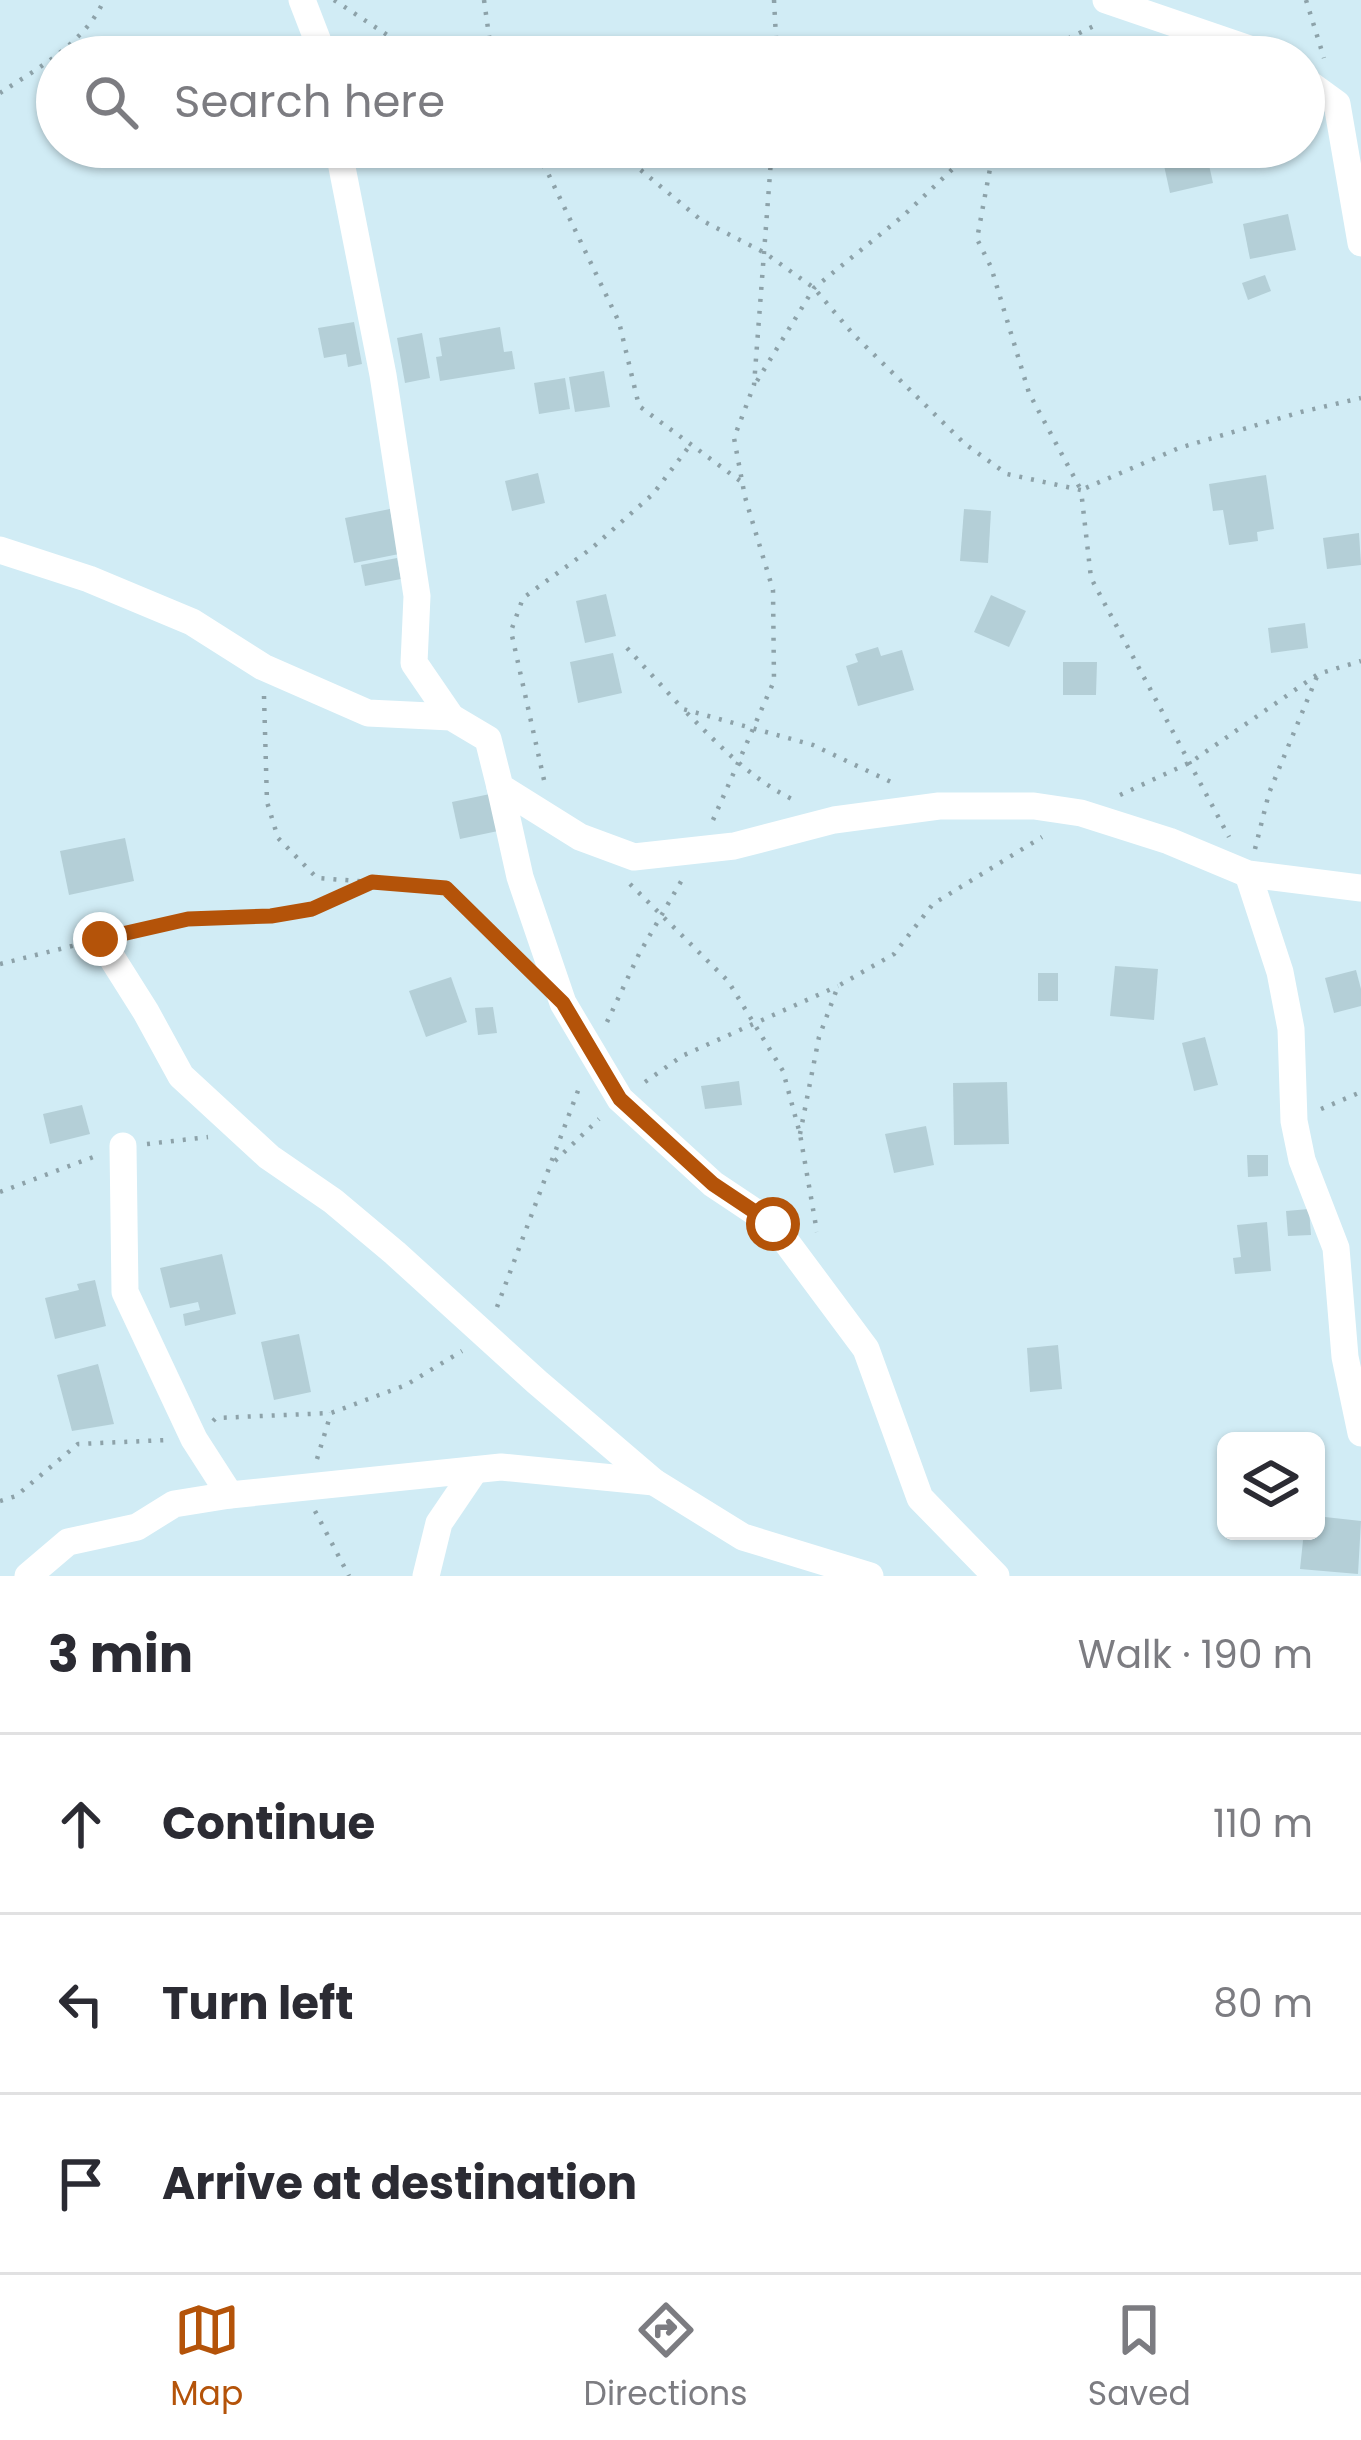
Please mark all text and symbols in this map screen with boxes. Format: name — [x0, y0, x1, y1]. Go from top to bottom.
search box — [36, 36, 1325, 168]
icon: search — [78, 69, 144, 135]
text: Search here — [174, 70, 445, 133]
route end — [73, 912, 127, 966]
route start — [746, 1197, 800, 1251]
map controls — [1217, 1432, 1325, 1540]
button: layers — [1217, 1432, 1325, 1540]
text: 3 min — [48, 1618, 193, 1690]
text: Walk · 190 m — [1078, 1627, 1313, 1682]
icon: ahead — [48, 1791, 114, 1857]
text: Continue — [162, 1792, 375, 1855]
text: 110 m — [1213, 1796, 1313, 1851]
icon: left — [48, 1971, 114, 2037]
text: Turn left — [162, 1972, 354, 2035]
text: 80 m — [1213, 1976, 1313, 2031]
icon: arrive — [48, 2151, 114, 2217]
text: Arrive at destination — [162, 2152, 637, 2215]
tab: Map — [170, 2297, 243, 2419]
tab: Directions — [584, 2297, 747, 2419]
tab: Saved — [1088, 2297, 1191, 2419]

